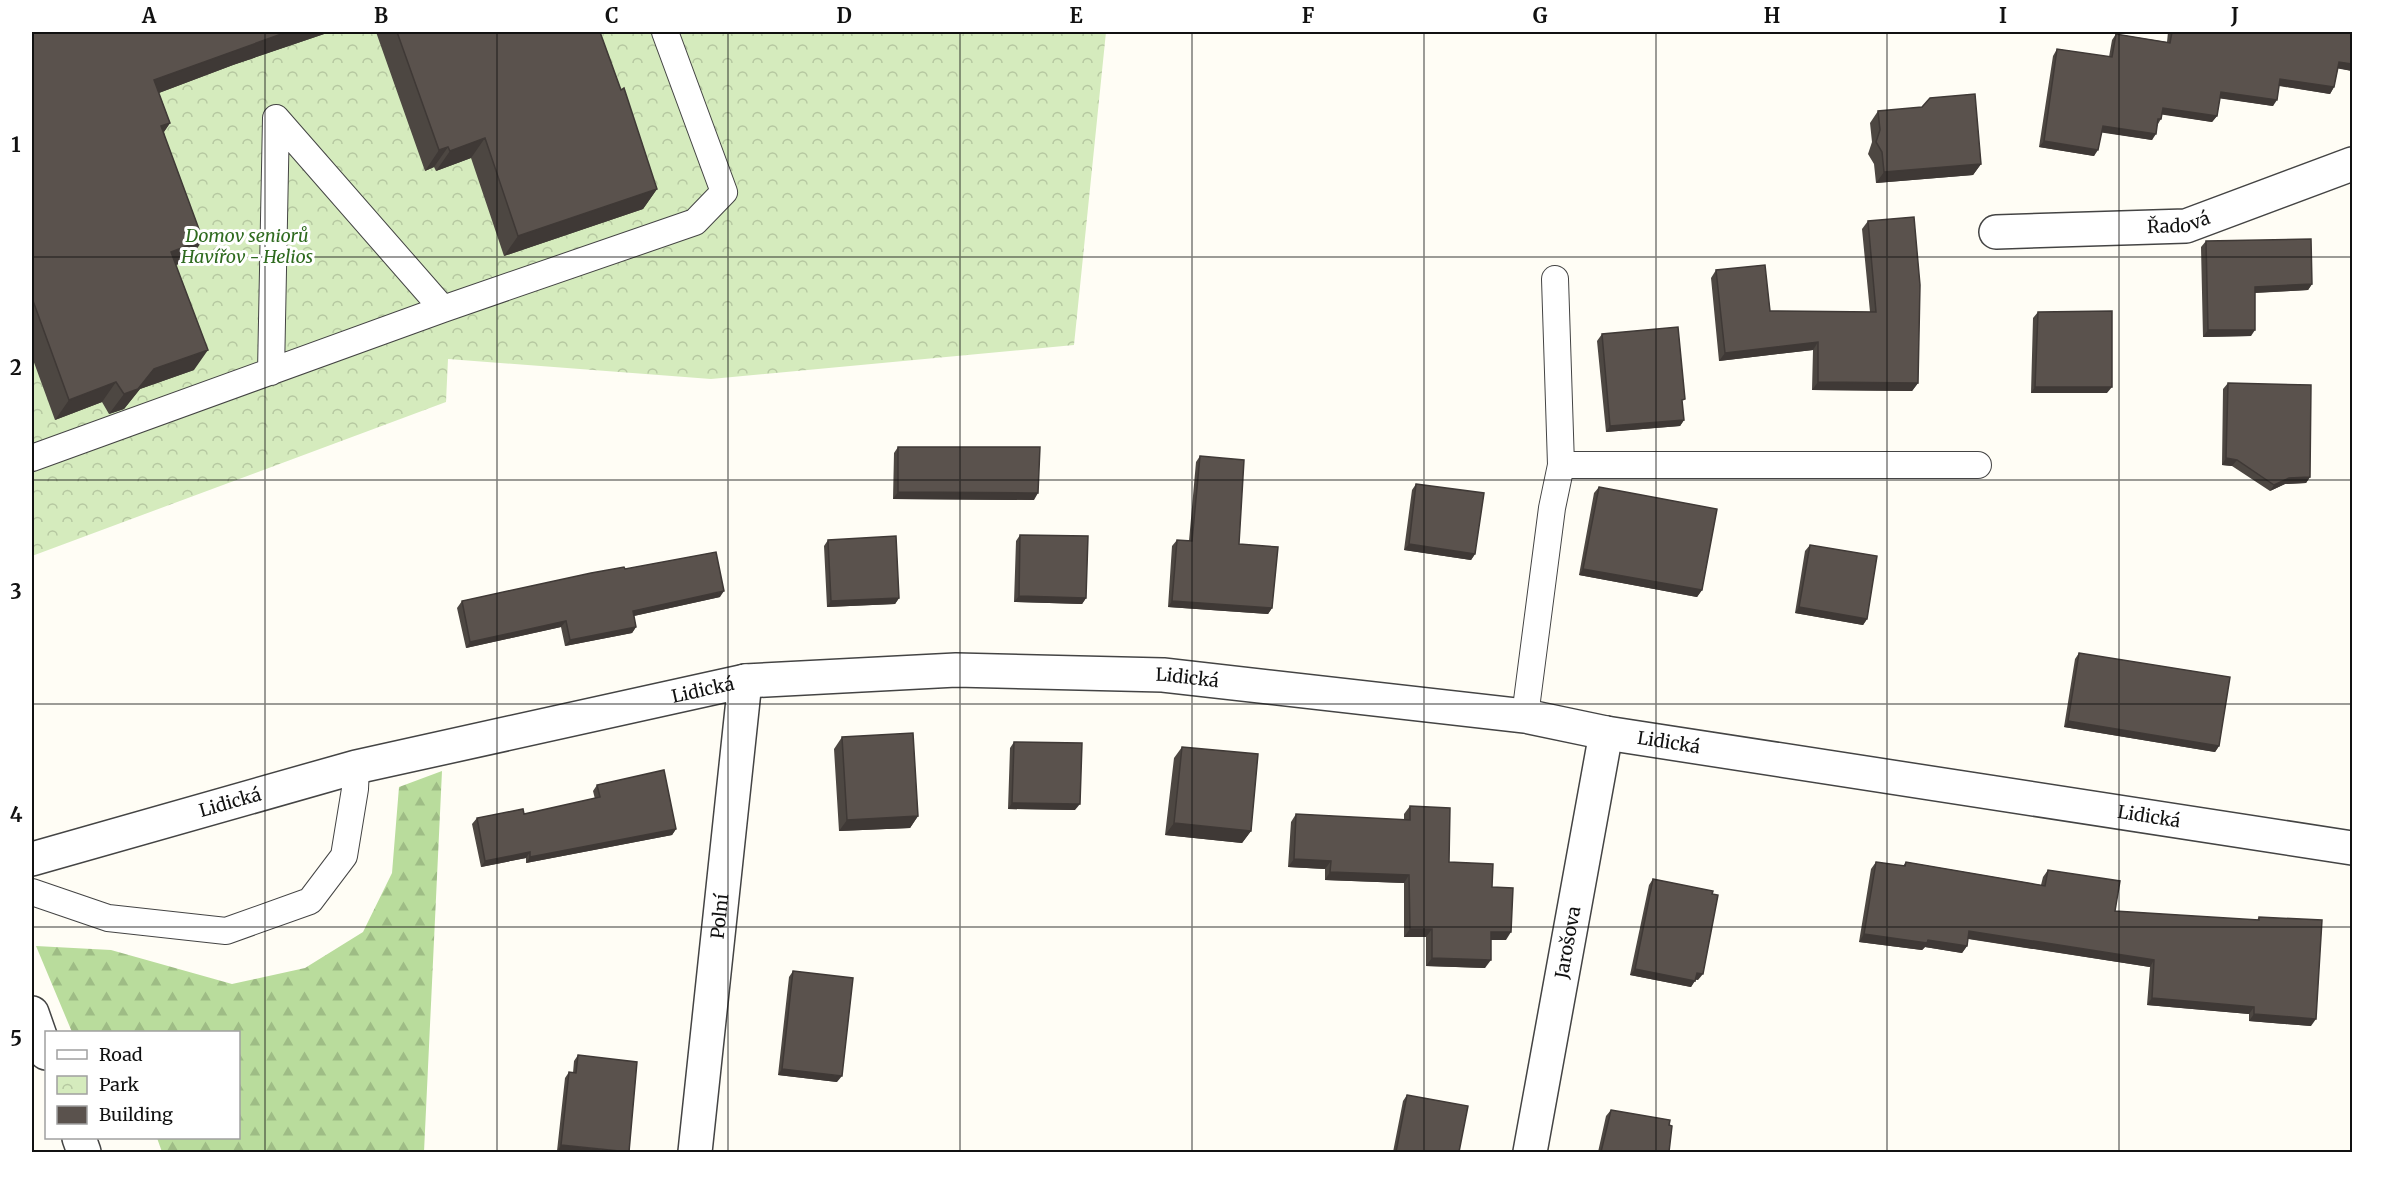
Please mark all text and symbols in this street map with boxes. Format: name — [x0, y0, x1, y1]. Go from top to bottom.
text: A — [141, 3, 157, 28]
text: B — [374, 3, 388, 28]
text: C — [605, 3, 619, 28]
text: D — [836, 3, 852, 28]
text: E — [1069, 3, 1083, 28]
text: F — [1302, 3, 1315, 28]
text: G — [1533, 3, 1548, 28]
text: H — [1764, 3, 1780, 28]
text: I — [1999, 3, 2007, 28]
text: J — [2230, 3, 2239, 28]
text: 1 — [11, 132, 21, 157]
street label: Řadová — [2147, 206, 2213, 238]
park label: Domov seniorů Havířov - Helios — [180, 224, 313, 268]
text: 2 — [10, 355, 22, 380]
text: 3 — [10, 579, 22, 604]
street label: Lidická — [1155, 663, 1220, 692]
street label: Lidická — [669, 672, 736, 708]
street label: Lidická — [1636, 726, 1702, 758]
street label: Lidická — [196, 782, 264, 822]
street label: Lidická — [2116, 800, 2182, 832]
text: 4 — [10, 802, 23, 827]
street label: Polní — [706, 891, 733, 940]
street label: Jarošova — [1550, 904, 1585, 981]
text: 5 — [10, 1026, 22, 1051]
legend — [45, 1031, 240, 1139]
text: Road — [99, 1043, 143, 1066]
text: Park — [99, 1073, 140, 1096]
text: Building — [99, 1103, 173, 1126]

